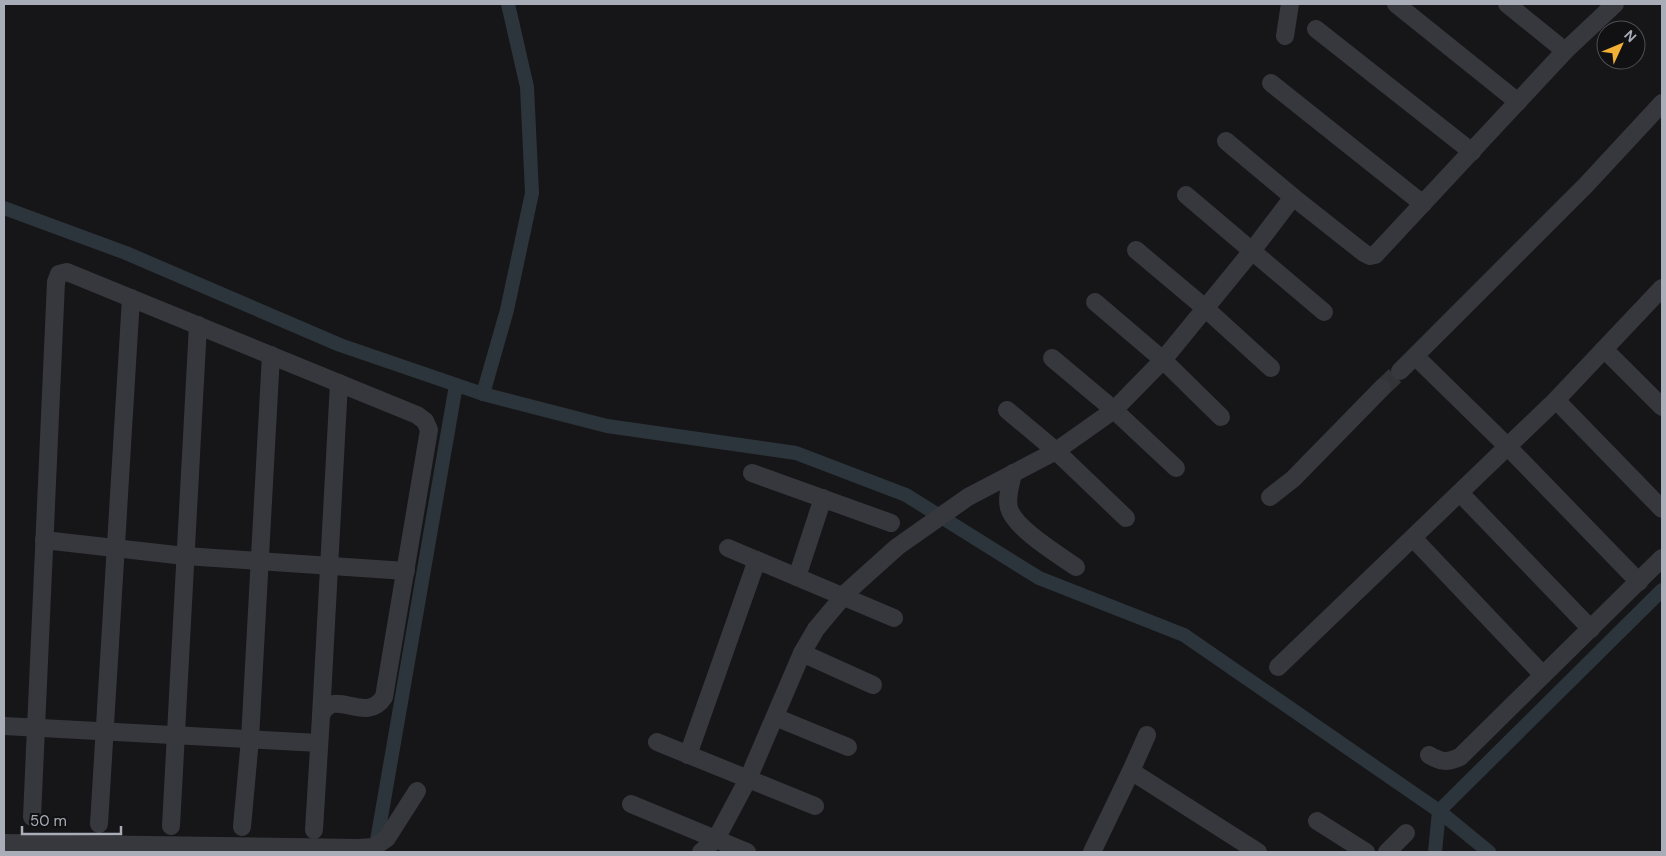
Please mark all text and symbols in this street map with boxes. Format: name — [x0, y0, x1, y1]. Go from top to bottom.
north arrow — [1596, 20, 1646, 70]
text: N — [1620, 26, 1640, 46]
scale bar — [22, 804, 121, 836]
text: 50 m — [30, 811, 67, 831]

